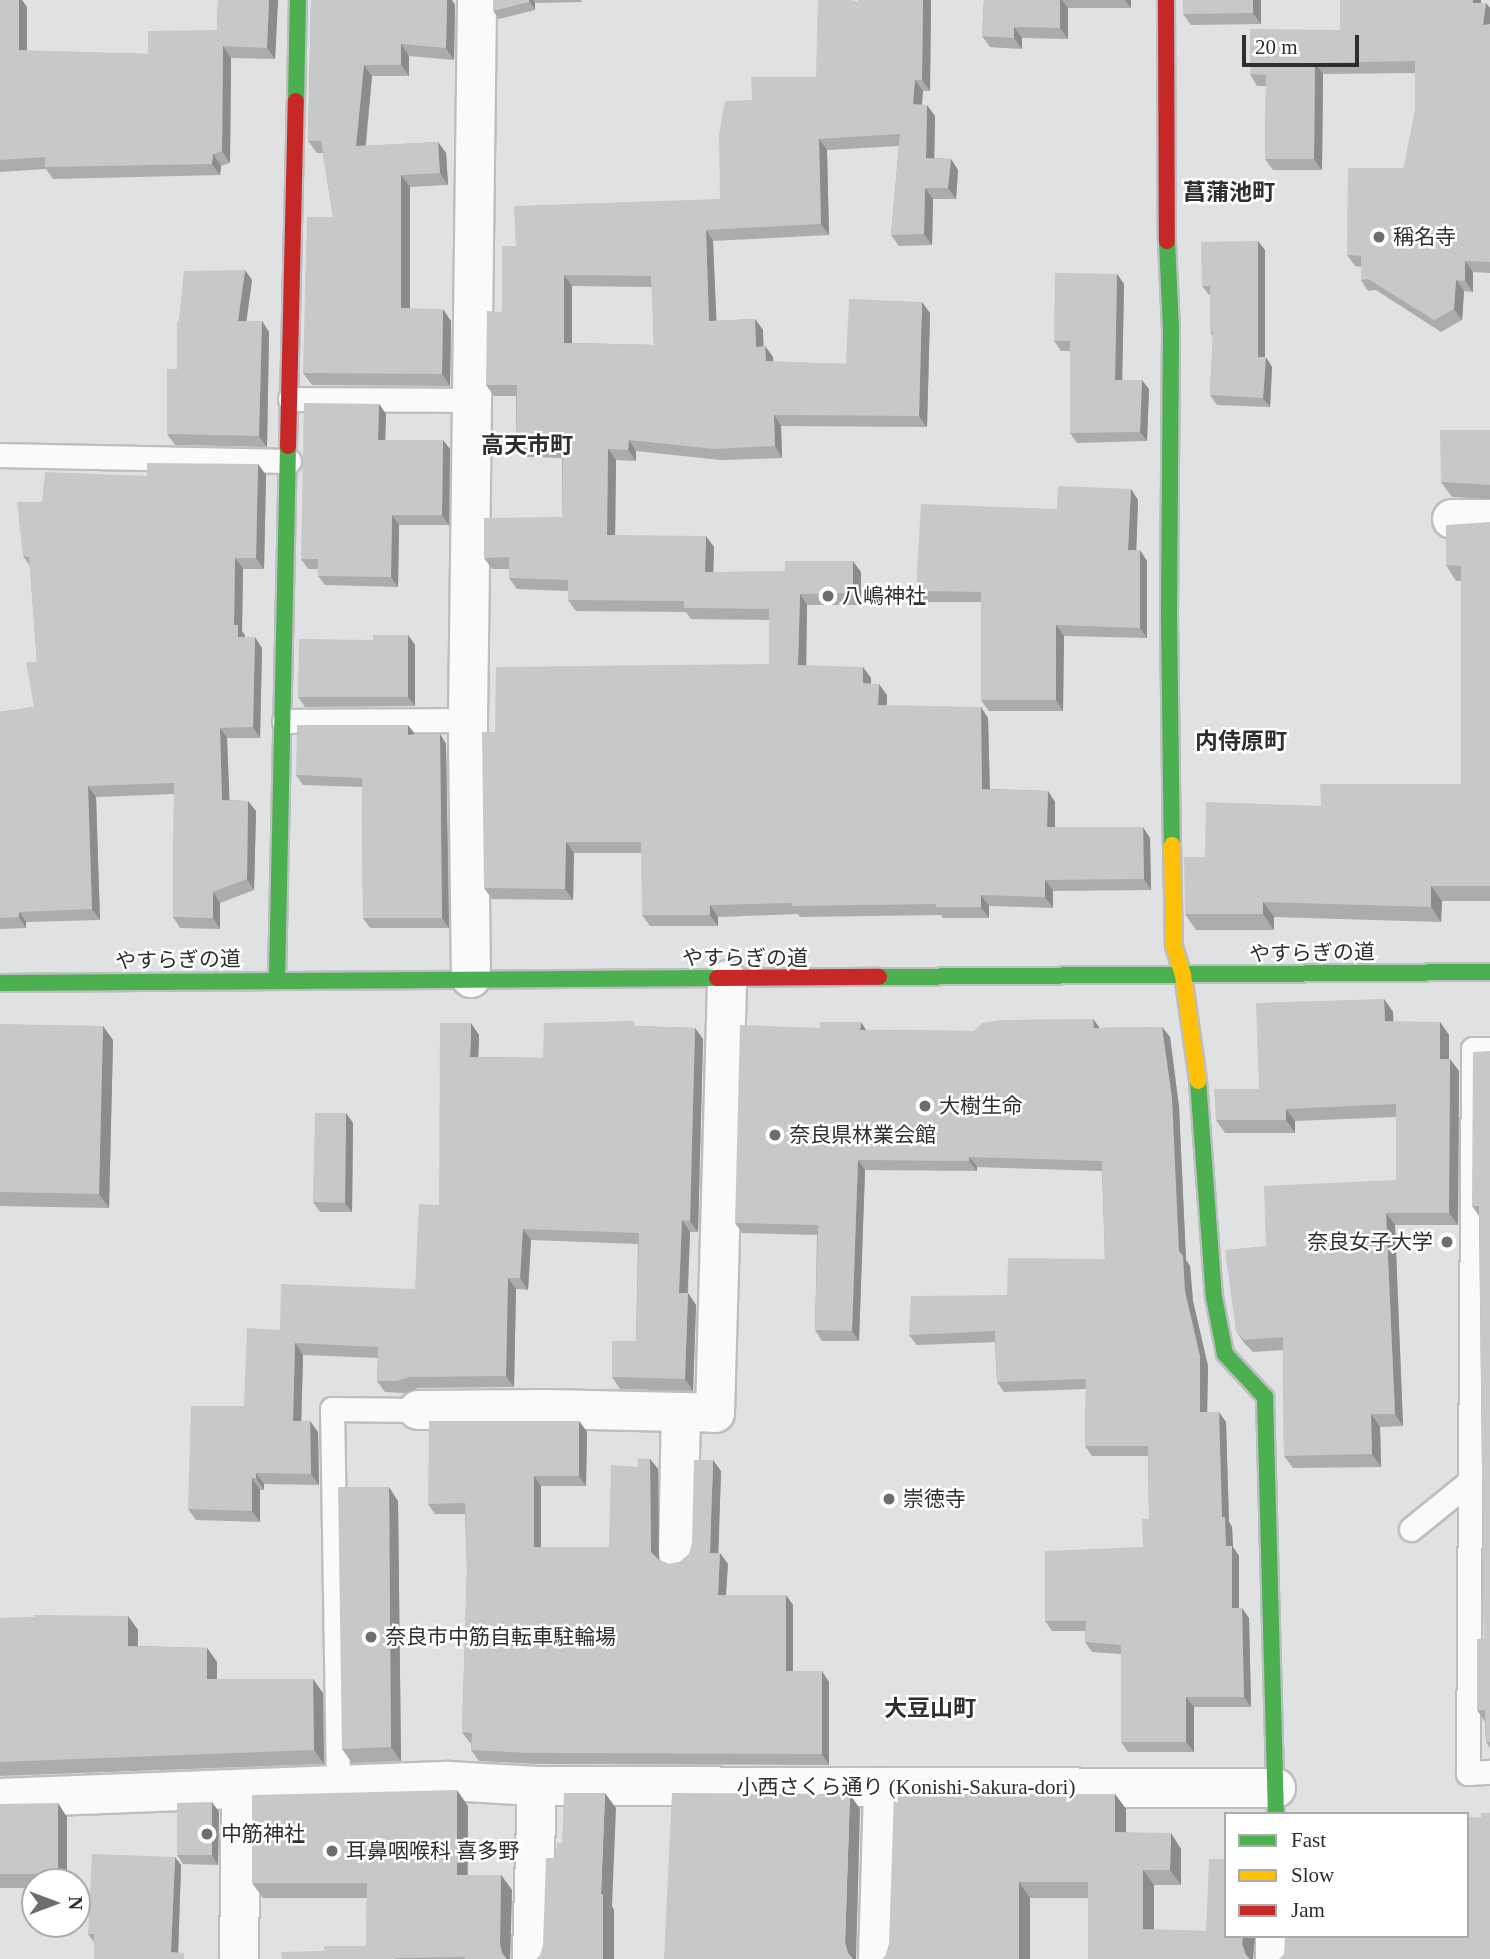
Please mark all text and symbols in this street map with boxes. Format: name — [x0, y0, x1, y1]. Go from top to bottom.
scale bar — [1245, 21, 1362, 65]
text: 20 m — [1255, 35, 1298, 59]
district label: 菖蒲池町 — [1183, 179, 1275, 207]
place label: 稱名寺 — [1393, 224, 1456, 250]
marker: 稱名寺 — [1371, 229, 1387, 245]
district label: 高天市町 — [481, 432, 573, 460]
place label: 八嶋神社 — [842, 583, 926, 609]
marker: 八嶋神社 — [820, 588, 836, 604]
district label: 内侍原町 — [1195, 728, 1287, 756]
street label: やすらぎの道 — [1249, 939, 1375, 967]
street label: やすらぎの道 — [682, 945, 808, 971]
street label: やすらぎの道 — [115, 946, 241, 974]
place label: 大樹生命 — [939, 1093, 1023, 1119]
marker: 大樹生命 — [917, 1098, 933, 1114]
place label: 奈良県林業会館 — [789, 1122, 936, 1148]
marker: 奈良県林業会館 — [767, 1127, 783, 1143]
place label: 奈良女子大学 — [1307, 1229, 1433, 1255]
marker: 奈良女子大学 — [1439, 1234, 1455, 1250]
place label: 崇徳寺 — [903, 1486, 966, 1512]
marker: 崇徳寺 — [881, 1491, 897, 1507]
place label: 奈良市中筋自転車駐輪場 — [385, 1624, 616, 1650]
marker: 奈良市中筋自転車駐輪場 — [363, 1629, 379, 1645]
district label: 大豆山町 — [884, 1695, 976, 1723]
street label: 小西さくら通り (Konishi-Sakura-dori) — [737, 1774, 1075, 1800]
legend — [1224, 1812, 1469, 1938]
place label: 中筋神社 — [221, 1821, 305, 1847]
marker: 中筋神社 — [199, 1826, 215, 1842]
text: Fast — [1291, 1828, 1326, 1852]
place label: 耳鼻咽喉科 喜多野 — [346, 1838, 519, 1864]
marker: 耳鼻咽喉科 喜多野 — [324, 1843, 340, 1859]
text: Slow — [1291, 1863, 1334, 1887]
north arrow — [21, 1868, 91, 1938]
text: N — [65, 1896, 86, 1910]
text: Jam — [1291, 1898, 1325, 1922]

